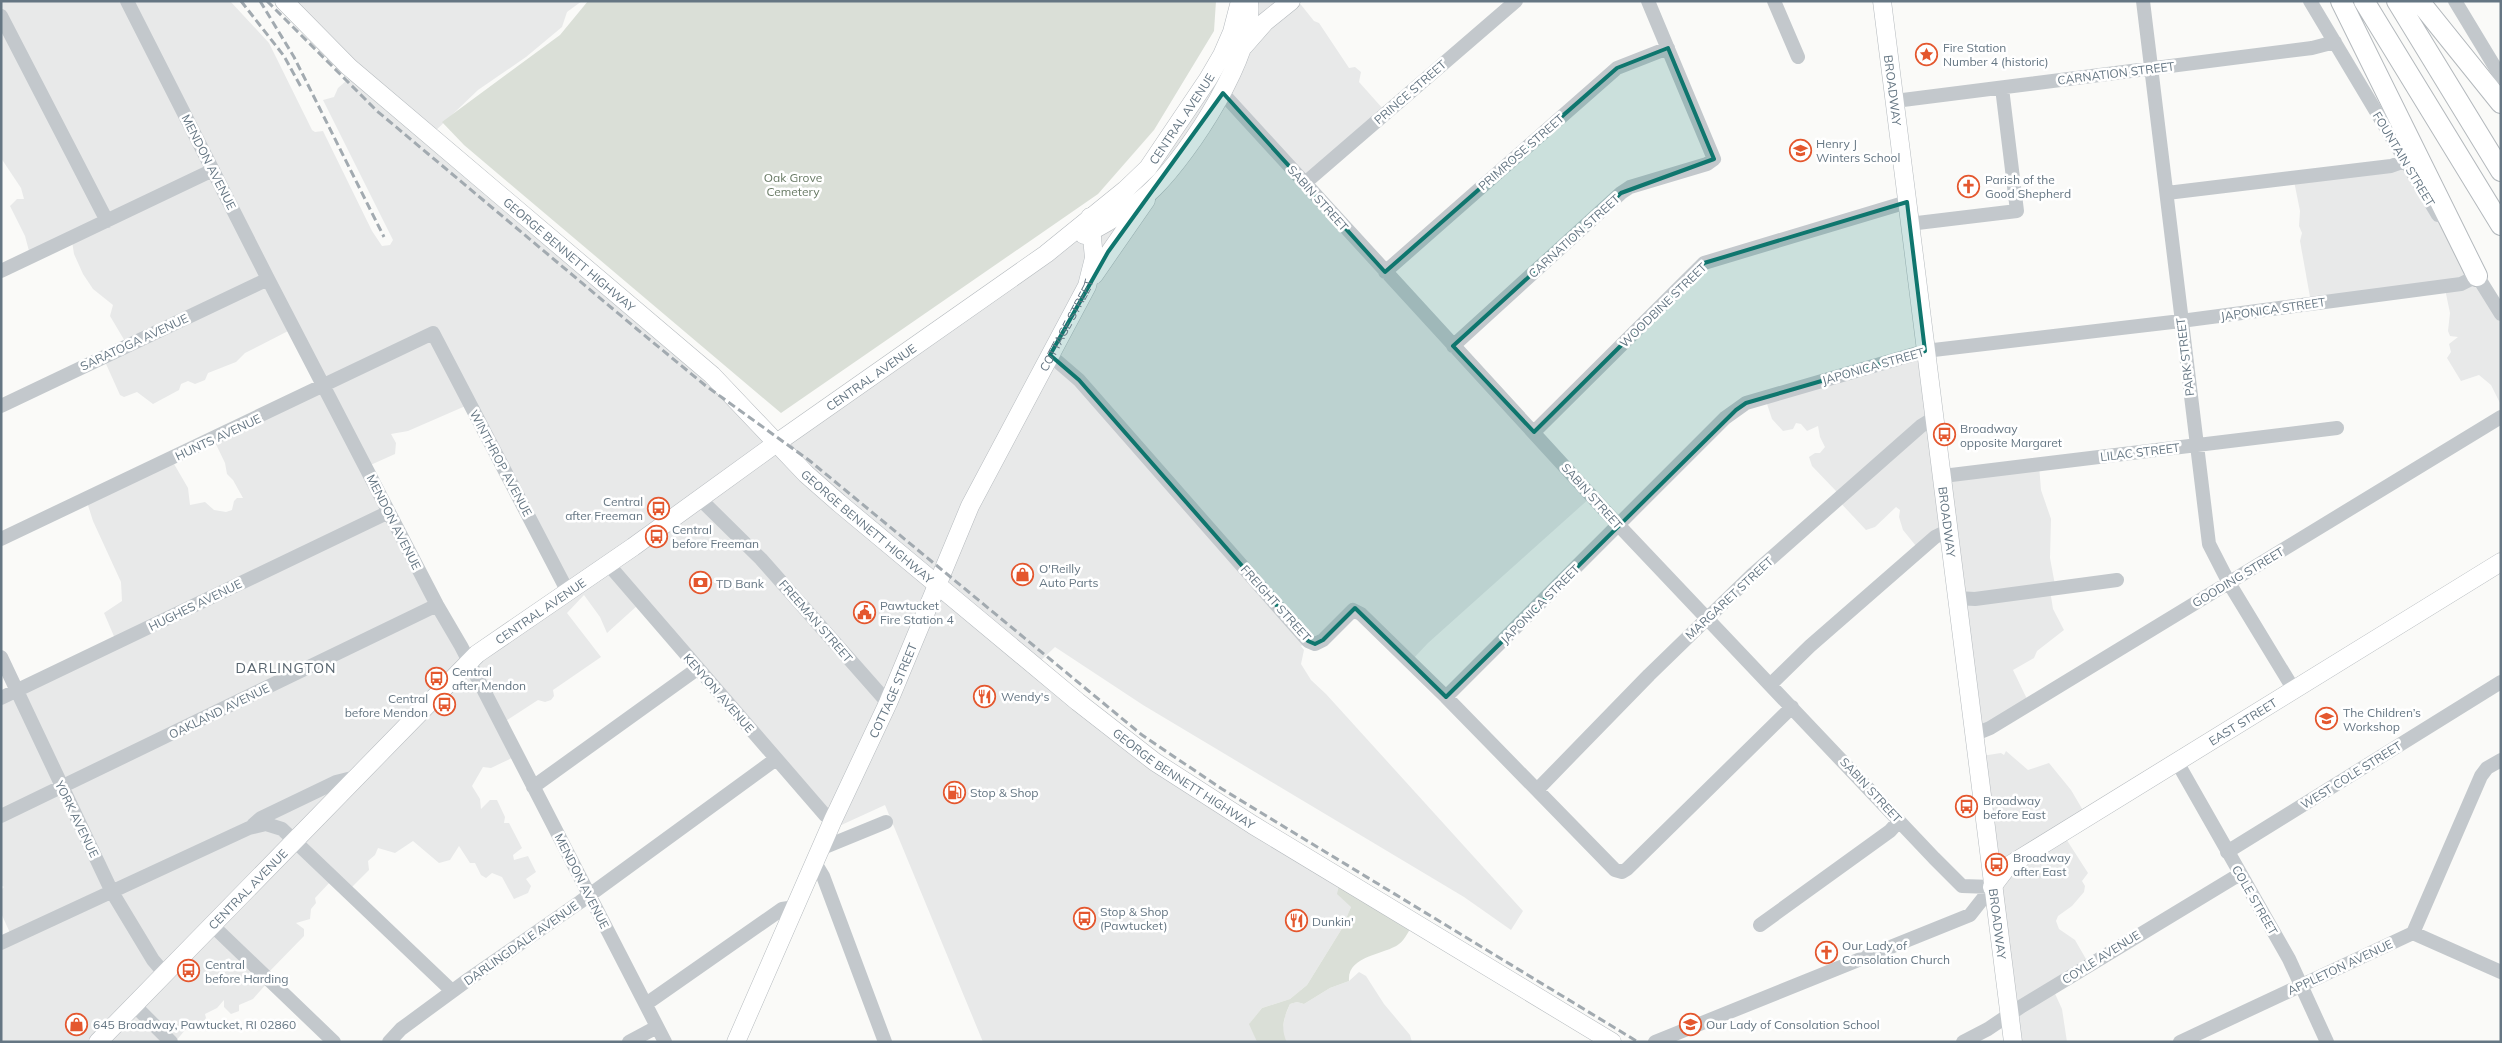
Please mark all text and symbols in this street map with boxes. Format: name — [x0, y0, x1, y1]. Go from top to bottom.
place label: Fire Station Number 4 (historic) — [1943, 40, 2049, 69]
place icon: Fire Station Number 4 (historic) — [1915, 42, 1939, 66]
street label: BROADWAY — [1881, 54, 1905, 127]
street label: PRINCE STREET — [1371, 56, 1450, 127]
street label: CARNATION STREET — [2057, 58, 2176, 88]
street label: CENTRAL AVENUE — [1145, 70, 1217, 167]
street label: FOUNTAIN STREET — [2370, 109, 2439, 210]
street label: PRIMROSE STREET — [1475, 110, 1568, 193]
street label: MENDON AVENUE — [178, 112, 240, 212]
place label: Henry J Winters School — [1816, 136, 1900, 165]
school or university icon: Henry J Winters School — [1788, 138, 1812, 162]
street label: SABIN STREET — [1284, 162, 1352, 235]
park label: Oak Grove Cemetery — [764, 170, 822, 199]
place label: Parish of the Good Shepherd — [1985, 172, 2071, 201]
church icon: Parish of the Good Shepherd — [1957, 174, 1981, 198]
street label: CARNATION STREET — [1525, 191, 1623, 281]
street label: GEORGE BENNETT HIGHWAY — [501, 194, 639, 315]
street label: WOODBINE STREET — [1616, 259, 1710, 350]
street label: COTTAGE STREET — [1036, 277, 1096, 374]
street label: JAPONICA STREET — [2220, 294, 2327, 324]
street label: SARATOGA AVENUE — [78, 310, 190, 374]
street label: PARK STREET — [2173, 316, 2197, 397]
street label: CENTRAL AVENUE — [823, 340, 919, 414]
street label: JAPONICA STREET — [1820, 344, 1927, 388]
street label: WINTHROP AVENUE — [467, 407, 535, 519]
street label: HUNTS AVENUE — [173, 411, 263, 463]
place label: Broadway opposite Margaret — [1960, 421, 2062, 450]
bus stop icon: Broadway opposite Margaret — [1932, 423, 1956, 447]
street label: LILAC STREET — [2099, 440, 2181, 464]
street label: SABIN STREET — [1558, 460, 1626, 533]
street label: GEORGE BENNETT HIGHWAY — [798, 466, 937, 587]
street label: MENDON AVENUE — [363, 472, 425, 572]
street label: BROADWAY — [1936, 486, 1960, 559]
place label: Central after Freeman — [565, 494, 643, 523]
bus stop icon: Central after Freeman — [647, 496, 671, 520]
place label: Central before Freeman — [672, 522, 759, 551]
bus stop icon: Central before Freeman — [644, 524, 668, 548]
street label: GOODING STREET — [2189, 543, 2287, 610]
street label: MARGARET STREET — [1682, 553, 1777, 643]
place label: O'Reilly Auto Parts — [1039, 561, 1098, 590]
street label: JAPONICA STREET — [1497, 561, 1583, 647]
street label: FREIGHT STREET — [1238, 562, 1315, 645]
shop icon: O'Reilly Auto Parts — [1011, 563, 1035, 587]
bank icon: TD Bank — [688, 571, 712, 595]
street label: CENTRAL AVENUE — [492, 574, 588, 647]
street label: HUGHES AVENUE — [146, 576, 244, 634]
place label: TD Bank — [716, 576, 765, 591]
street label: FREEMAN STREET — [776, 577, 856, 666]
place label: Pawtucket Fire Station 4 — [880, 598, 954, 627]
public building icon: Pawtucket Fire Station 4 — [852, 600, 876, 624]
street label: COTTAGE STREET — [865, 640, 920, 740]
street label: KENYON AVENUE — [680, 650, 758, 736]
district label: DARLINGTON — [235, 659, 337, 677]
place label: Central after Mendon — [452, 664, 526, 693]
bus stop icon: Central after Mendon — [424, 666, 448, 690]
street label: OAKLAND AVENUE — [166, 680, 272, 742]
restaurant icon: Wendy's — [973, 684, 997, 708]
place label: Wendy's — [1001, 689, 1049, 704]
place label: Central before Mendon — [345, 691, 428, 720]
bus stop icon: Central before Mendon — [432, 693, 456, 717]
street label: EAST STREET — [2206, 694, 2280, 748]
place label: The Children’s Workshop — [2343, 705, 2421, 734]
school or university icon: The Children’s Workshop — [2315, 707, 2339, 731]
street label: GEORGE BENNETT HIGHWAY — [1110, 725, 1258, 832]
street label: WEST COLE STREET — [2298, 738, 2405, 812]
street label: SABIN STREET — [1837, 754, 1906, 826]
street label: YORK AVENUE — [52, 777, 102, 860]
fuel station icon: Stop & Shop — [942, 780, 966, 804]
place label: Stop & Shop — [970, 785, 1039, 800]
place label: Broadway before East — [1983, 793, 2046, 822]
bus stop icon: Broadway before East — [1955, 795, 1979, 819]
street label: MENDON AVENUE — [551, 831, 613, 931]
street label: CENTRAL AVENUE — [205, 846, 290, 932]
place label: Broadway after East — [2013, 850, 2071, 879]
bus stop icon: Broadway after East — [1985, 852, 2009, 876]
street label: COLE STREET — [2229, 862, 2281, 938]
street label: BROADWAY — [1986, 887, 2010, 961]
street label: DARLINGDALE AVENUE — [461, 898, 581, 988]
place label: Stop & Shop (Pawtucket) — [1100, 904, 1169, 933]
bus stop icon: Stop & Shop (Pawtucket) — [1072, 906, 1096, 930]
restaurant icon: Dunkin' — [1284, 909, 1308, 933]
place label: Dunkin' — [1312, 914, 1354, 929]
street label: COYLE AVENUE — [2059, 927, 2143, 987]
street label: APPLETON AVENUE — [2285, 936, 2395, 998]
place label: Our Lady of Consolation Church — [1842, 938, 1950, 967]
church icon: Our Lady of Consolation Church — [1814, 940, 1838, 964]
place label: Central before Harding — [205, 957, 288, 986]
bus stop icon: Central before Harding — [177, 959, 201, 983]
shop icon: 645 Broadway, Pawtucket, RI 02860 — [65, 1012, 89, 1036]
school or university icon: Our Lady of Consolation School — [1678, 1012, 1702, 1036]
place label: 645 Broadway, Pawtucket, RI 02860 — [93, 1017, 296, 1032]
place label: Our Lady of Consolation School — [1706, 1017, 1880, 1032]

